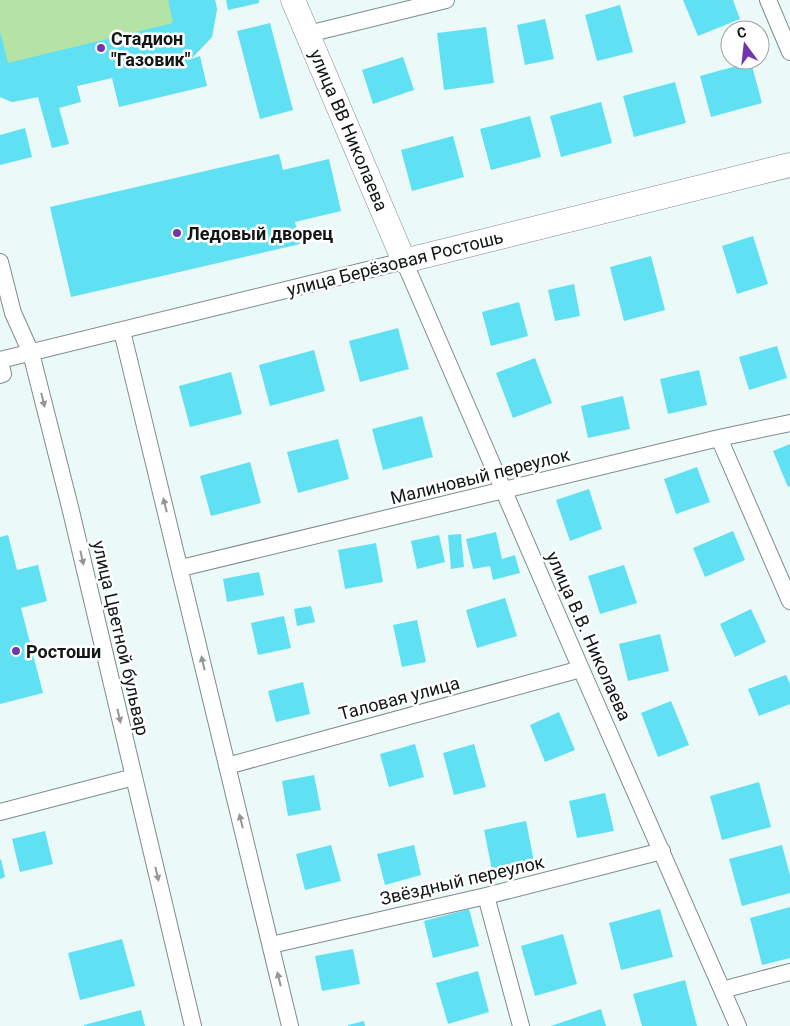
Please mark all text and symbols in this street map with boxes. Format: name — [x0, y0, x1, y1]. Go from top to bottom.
north arrow — [720, 20, 770, 70]
text: С — [735, 24, 748, 41]
place label: Стадион "Газовик" — [111, 28, 191, 70]
marker: Стадион "Газовик" — [95, 42, 107, 54]
street label: улица ВВ Николаева — [305, 46, 393, 214]
place label: Ледовый дворец — [187, 223, 333, 244]
street label: улица Берёзовая Ростошь — [285, 226, 505, 300]
marker: Ледовый дворец — [171, 227, 183, 239]
one-way arrow — [39, 392, 47, 407]
street label: Малиновый переулок — [388, 443, 572, 508]
one-way arrow — [161, 497, 169, 512]
street label: улица Цветной бульвар — [88, 538, 154, 738]
street label: улица В.В. Николаева — [542, 548, 636, 724]
one-way arrow — [78, 550, 86, 565]
place label: Ростоши — [26, 641, 101, 662]
marker: Ростоши — [10, 645, 22, 657]
one-way arrow — [199, 655, 207, 670]
street label: Таловая улица — [336, 672, 462, 724]
one-way arrow — [115, 708, 123, 723]
one-way arrow — [237, 813, 245, 828]
street label: Звёздный переулок — [378, 851, 546, 909]
one-way arrow — [153, 866, 161, 881]
one-way arrow — [275, 971, 283, 986]

